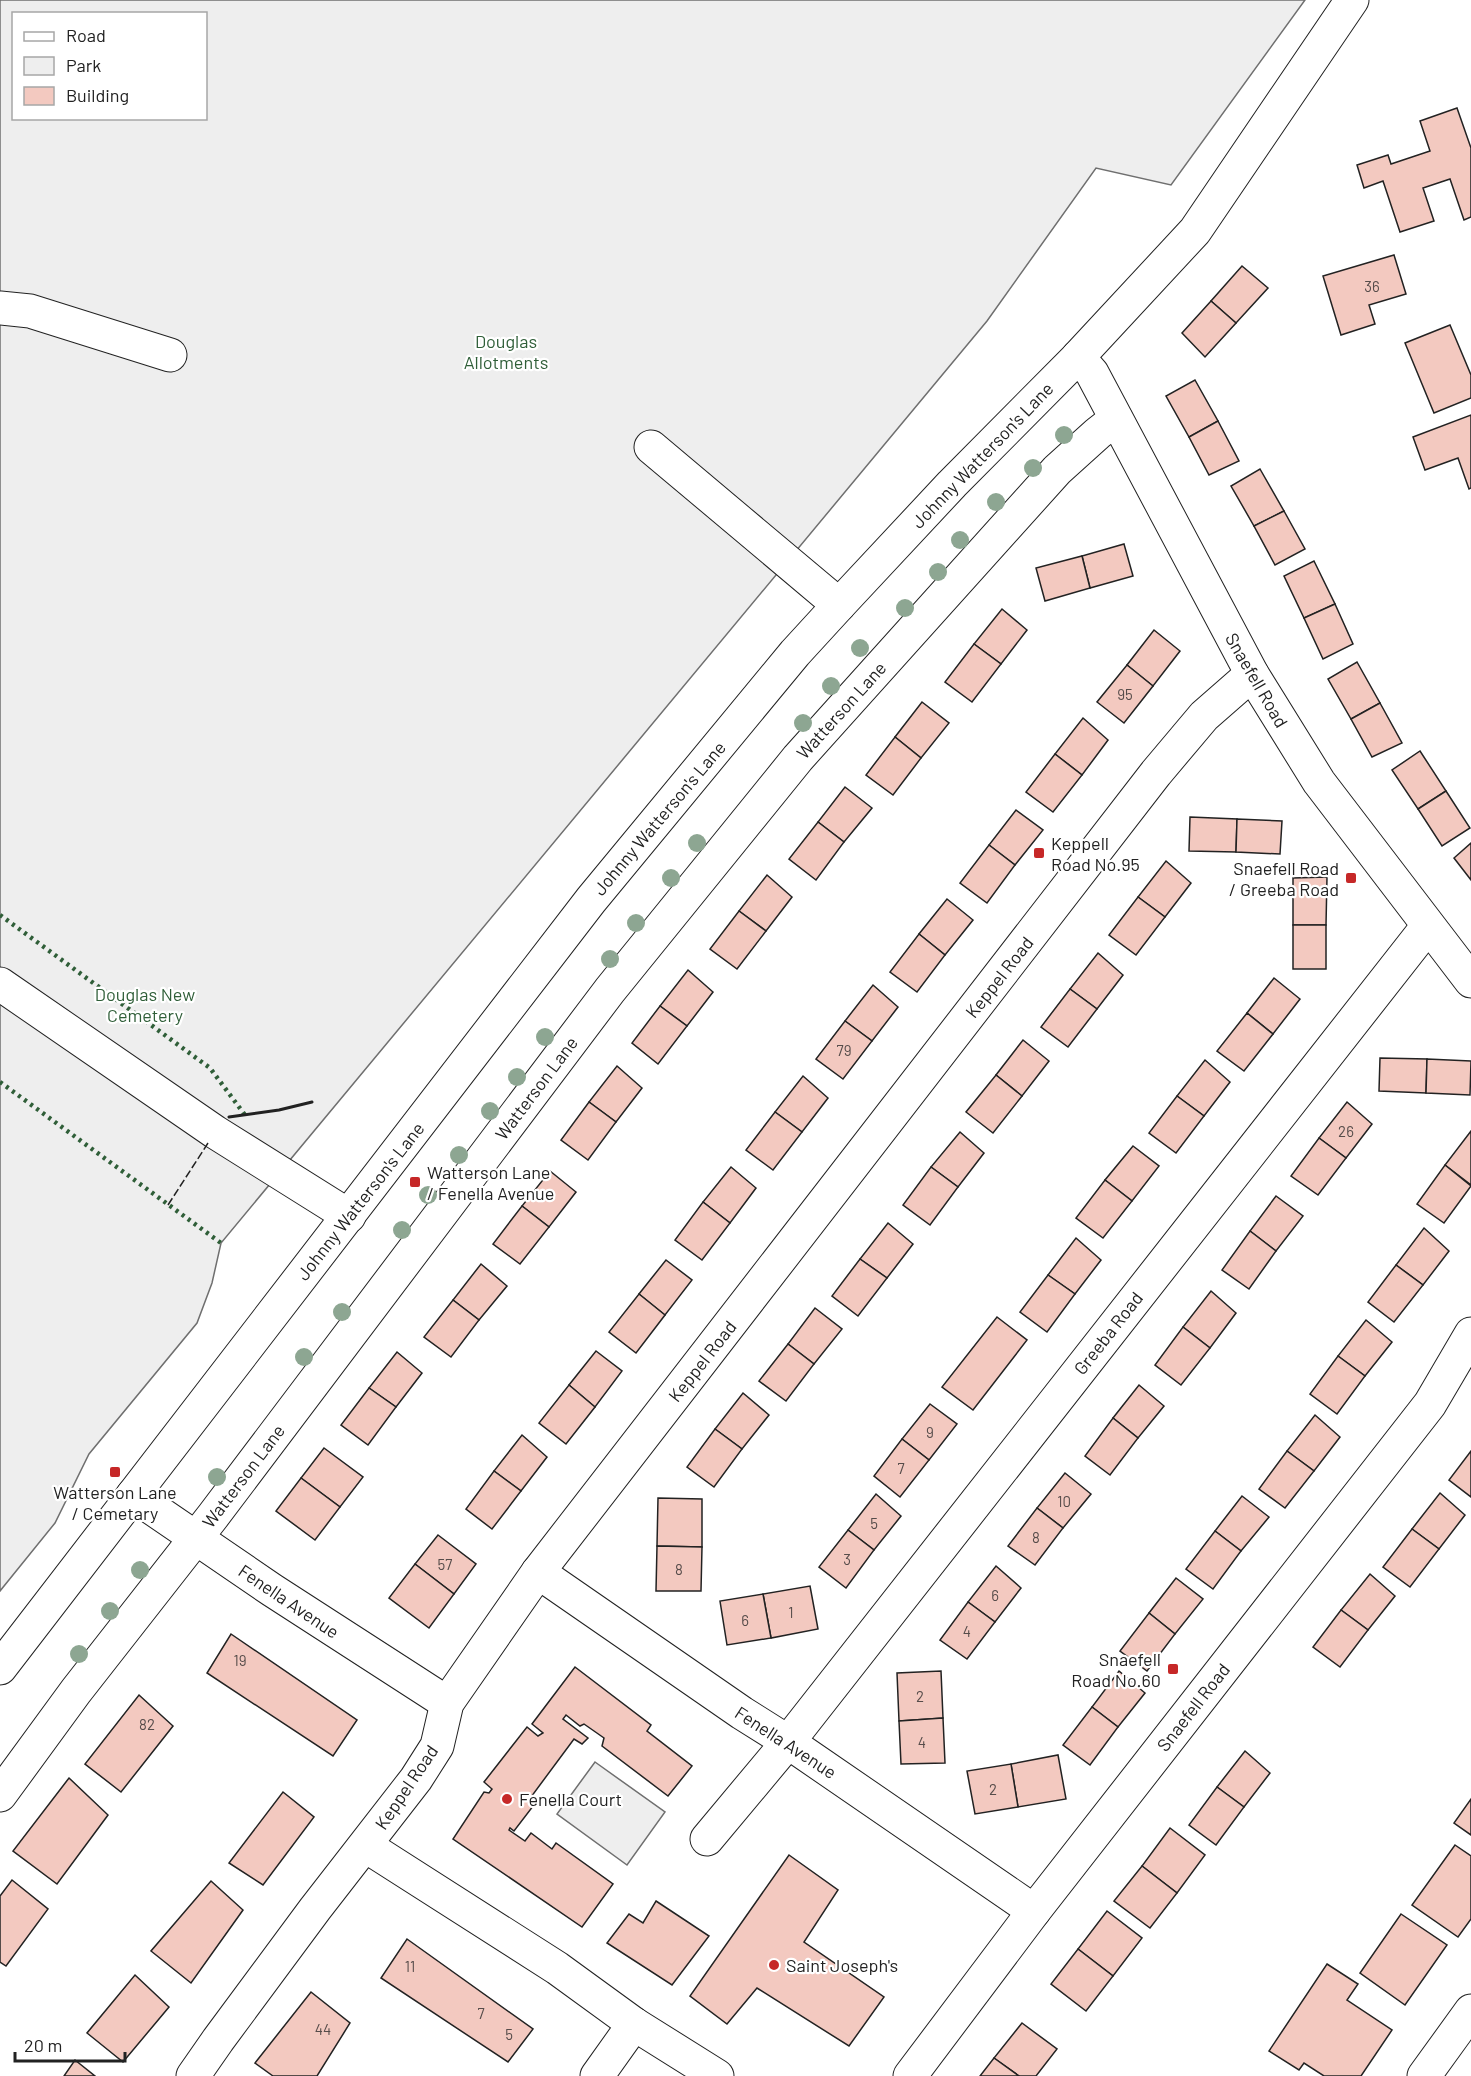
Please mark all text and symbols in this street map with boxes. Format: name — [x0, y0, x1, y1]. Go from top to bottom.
legend — [12, 12, 207, 120]
text: Road — [66, 24, 106, 46]
text: Park — [66, 54, 101, 76]
text: Building — [66, 84, 129, 106]
house number: 36 — [1364, 277, 1380, 295]
park label: Douglas Allotments — [464, 330, 548, 373]
street label: Johnny Watterson's Lane — [907, 377, 1057, 533]
street label: Snaefell Road — [1221, 629, 1293, 731]
street label: Watterson Lane — [792, 657, 890, 763]
house number: 95 — [1117, 685, 1133, 703]
street label: Johnny Watterson's Lane — [588, 736, 730, 900]
place label: Keppell Road No.95 — [1051, 832, 1140, 875]
marker: Keppell Road No.95 — [1032, 846, 1046, 860]
place label: Snaefell Road / Greeba Road — [1229, 857, 1339, 900]
marker: Snaefell Road / Greeba Road — [1344, 871, 1358, 885]
street label: Keppel Road — [960, 932, 1038, 1022]
park label: Douglas New Cemetery — [95, 983, 195, 1026]
street label: Watterson Lane — [490, 1032, 582, 1144]
house number: 79 — [837, 1041, 851, 1059]
street label: Johnny Watterson's Lane — [291, 1118, 429, 1284]
house number: 26 — [1338, 1122, 1354, 1140]
place label: Watterson Lane / Fenella Avenue — [427, 1161, 554, 1204]
marker: Watterson Lane / Fenella Avenue — [408, 1175, 422, 1189]
street label: Greeba Road — [1069, 1287, 1147, 1379]
street label: Keppel Road — [663, 1316, 741, 1406]
street label: Watterson Lane — [197, 1420, 289, 1532]
house number: 9 — [926, 1423, 934, 1441]
house number: 7 — [897, 1459, 905, 1477]
marker: Watterson Lane / Cemetary — [108, 1465, 122, 1479]
place label: Watterson Lane / Cemetary — [53, 1481, 177, 1524]
house number: 10 — [1057, 1492, 1071, 1510]
house number: 5 — [870, 1514, 878, 1532]
house number: 8 — [1032, 1528, 1040, 1546]
house number: 3 — [843, 1550, 851, 1568]
house number: 57 — [438, 1555, 452, 1573]
street label: Fenella Avenue — [235, 1559, 343, 1643]
house number: 8 — [675, 1560, 683, 1578]
house number: 6 — [991, 1586, 999, 1604]
house number: 1 — [788, 1603, 794, 1621]
house number: 6 — [741, 1611, 749, 1629]
house number: 4 — [963, 1622, 971, 1640]
place label: Snaefell Road No.60 — [1071, 1648, 1161, 1691]
house number: 19 — [233, 1651, 247, 1669]
street label: Snaefell Road — [1152, 1659, 1234, 1755]
marker: Snaefell Road No.60 — [1166, 1662, 1180, 1676]
house number: 2 — [916, 1687, 924, 1705]
street label: Fenella Avenue — [731, 1701, 841, 1783]
house number: 82 — [139, 1715, 155, 1733]
house number: 4 — [918, 1733, 926, 1751]
street label: Keppel Road — [370, 1741, 442, 1833]
house number: 2 — [989, 1780, 997, 1798]
place label: Fenella Court — [519, 1788, 622, 1810]
marker: Fenella Court — [500, 1792, 514, 1806]
place label: Saint Joseph's — [786, 1954, 898, 1976]
house number: 11 — [405, 1957, 415, 1975]
marker: Saint Joseph's — [767, 1958, 781, 1972]
house number: 7 — [477, 2004, 485, 2022]
house number: 44 — [315, 2020, 331, 2038]
scale bar — [15, 2025, 124, 2063]
house number: 5 — [505, 2025, 513, 2043]
text: 20 m — [24, 2034, 62, 2056]

